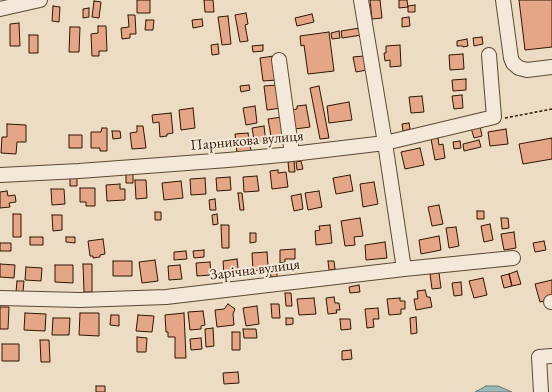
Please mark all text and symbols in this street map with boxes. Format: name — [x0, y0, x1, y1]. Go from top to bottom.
street label: Парникова вулиця — [190, 127, 304, 155]
street label: Зарічна вулиця — [209, 256, 301, 284]

